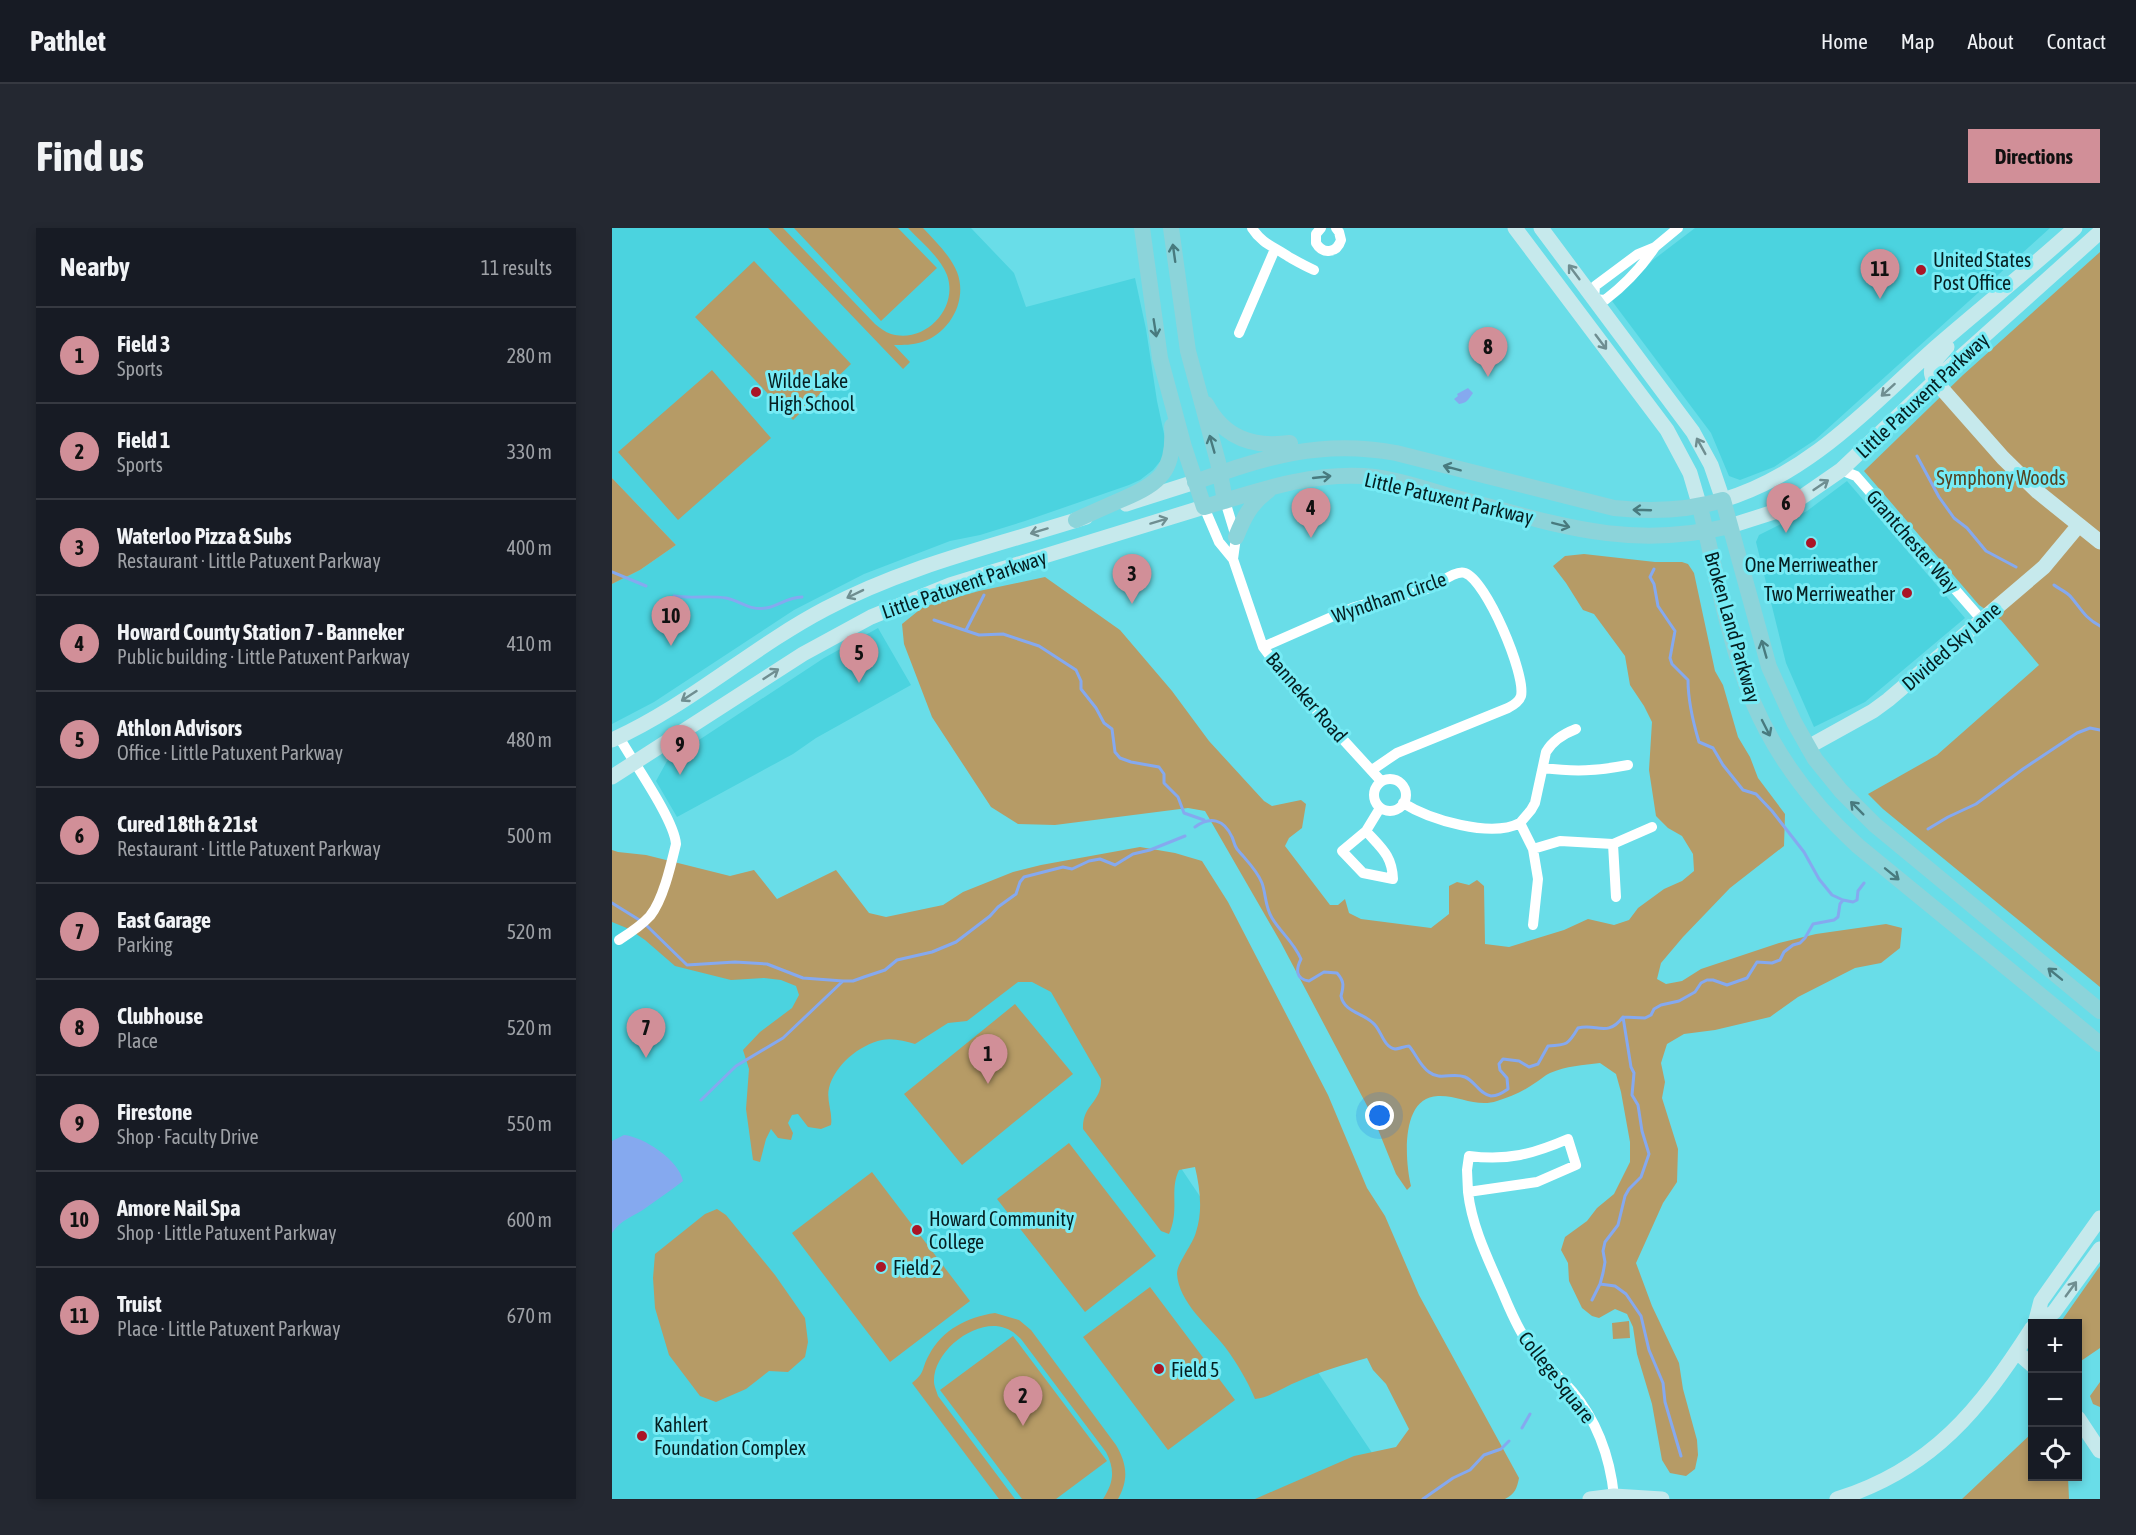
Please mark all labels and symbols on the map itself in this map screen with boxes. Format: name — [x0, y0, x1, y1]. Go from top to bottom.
one-way arrow — [1169, 243, 1180, 263]
place label: United States Post Office — [1933, 248, 2031, 294]
pin: 11 — [1860, 250, 1900, 299]
marker: United States Post Office — [1914, 263, 1928, 277]
one-way arrow — [1567, 265, 1580, 281]
one-way arrow — [1150, 317, 1161, 337]
pin: 8 — [1468, 328, 1508, 377]
street label: Little Patuxent Parkway — [1851, 328, 1993, 462]
one-way arrow — [1594, 334, 1607, 350]
place label: Wilde Lake High School — [768, 369, 856, 415]
one-way arrow — [1881, 383, 1896, 397]
marker: Wilde Lake High School — [749, 385, 763, 399]
one-way arrow — [1206, 434, 1218, 453]
one-way arrow — [1695, 438, 1707, 455]
one-way arrow — [1443, 461, 1462, 473]
park label: Symphony Woods — [1936, 466, 2066, 489]
street label: Little Patuxent Parkway — [1362, 467, 1536, 529]
one-way arrow — [1312, 471, 1332, 482]
one-way arrow — [1813, 479, 1829, 491]
pin: 6 — [1766, 484, 1806, 533]
street label: Grantchester Way — [1862, 485, 1964, 597]
pin: 4 — [1292, 488, 1330, 538]
one-way arrow — [1633, 505, 1653, 516]
one-way arrow — [1149, 515, 1168, 526]
one-way arrow — [1551, 520, 1570, 532]
one-way arrow — [1030, 526, 1049, 537]
marker: One Merriweather — [1804, 536, 1818, 550]
street label: Little Patuxent Parkway — [879, 545, 1049, 623]
street label: Broken Land Parkway — [1700, 549, 1766, 705]
place label: One Merriweather — [1745, 553, 1878, 576]
pin: 3 — [1112, 554, 1152, 604]
street label: Wyndham Circle — [1329, 567, 1449, 627]
place label: Two Merriweather — [1764, 582, 1896, 605]
marker: Two Merriweather — [1900, 586, 1914, 600]
one-way arrow — [846, 589, 864, 601]
pin: 10 — [652, 596, 690, 646]
street label: Divided Sky Lane — [1897, 597, 2005, 695]
pin: 5 — [840, 634, 878, 683]
one-way arrow — [1758, 640, 1769, 659]
street label: Banneker Road — [1262, 647, 1352, 747]
one-way arrow — [762, 668, 779, 680]
one-way arrow — [681, 690, 697, 702]
one-way arrow — [1761, 718, 1772, 736]
pin: 9 — [660, 726, 700, 775]
one-way arrow — [1850, 801, 1865, 815]
one-way arrow — [1884, 868, 1900, 881]
one-way arrow — [2048, 967, 2063, 981]
pin: 7 — [627, 1008, 666, 1058]
pin: 1 — [968, 1034, 1007, 1084]
your location — [1365, 1101, 1394, 1130]
place label: Howard Community College — [929, 1207, 1074, 1253]
marker: Howard Community College — [910, 1223, 924, 1237]
place label: Field 2 — [893, 1256, 941, 1279]
marker: Field 2 — [874, 1260, 888, 1274]
one-way arrow — [2064, 1282, 2077, 1298]
street label: College Square — [1514, 1327, 1600, 1427]
place label: Field 5 — [1171, 1358, 1219, 1381]
marker: Field 5 — [1152, 1362, 1166, 1376]
pin: 2 — [1004, 1376, 1042, 1426]
place label: Kahlert Foundation Complex — [654, 1413, 806, 1459]
marker: Kahlert Foundation Complex — [635, 1429, 649, 1443]

